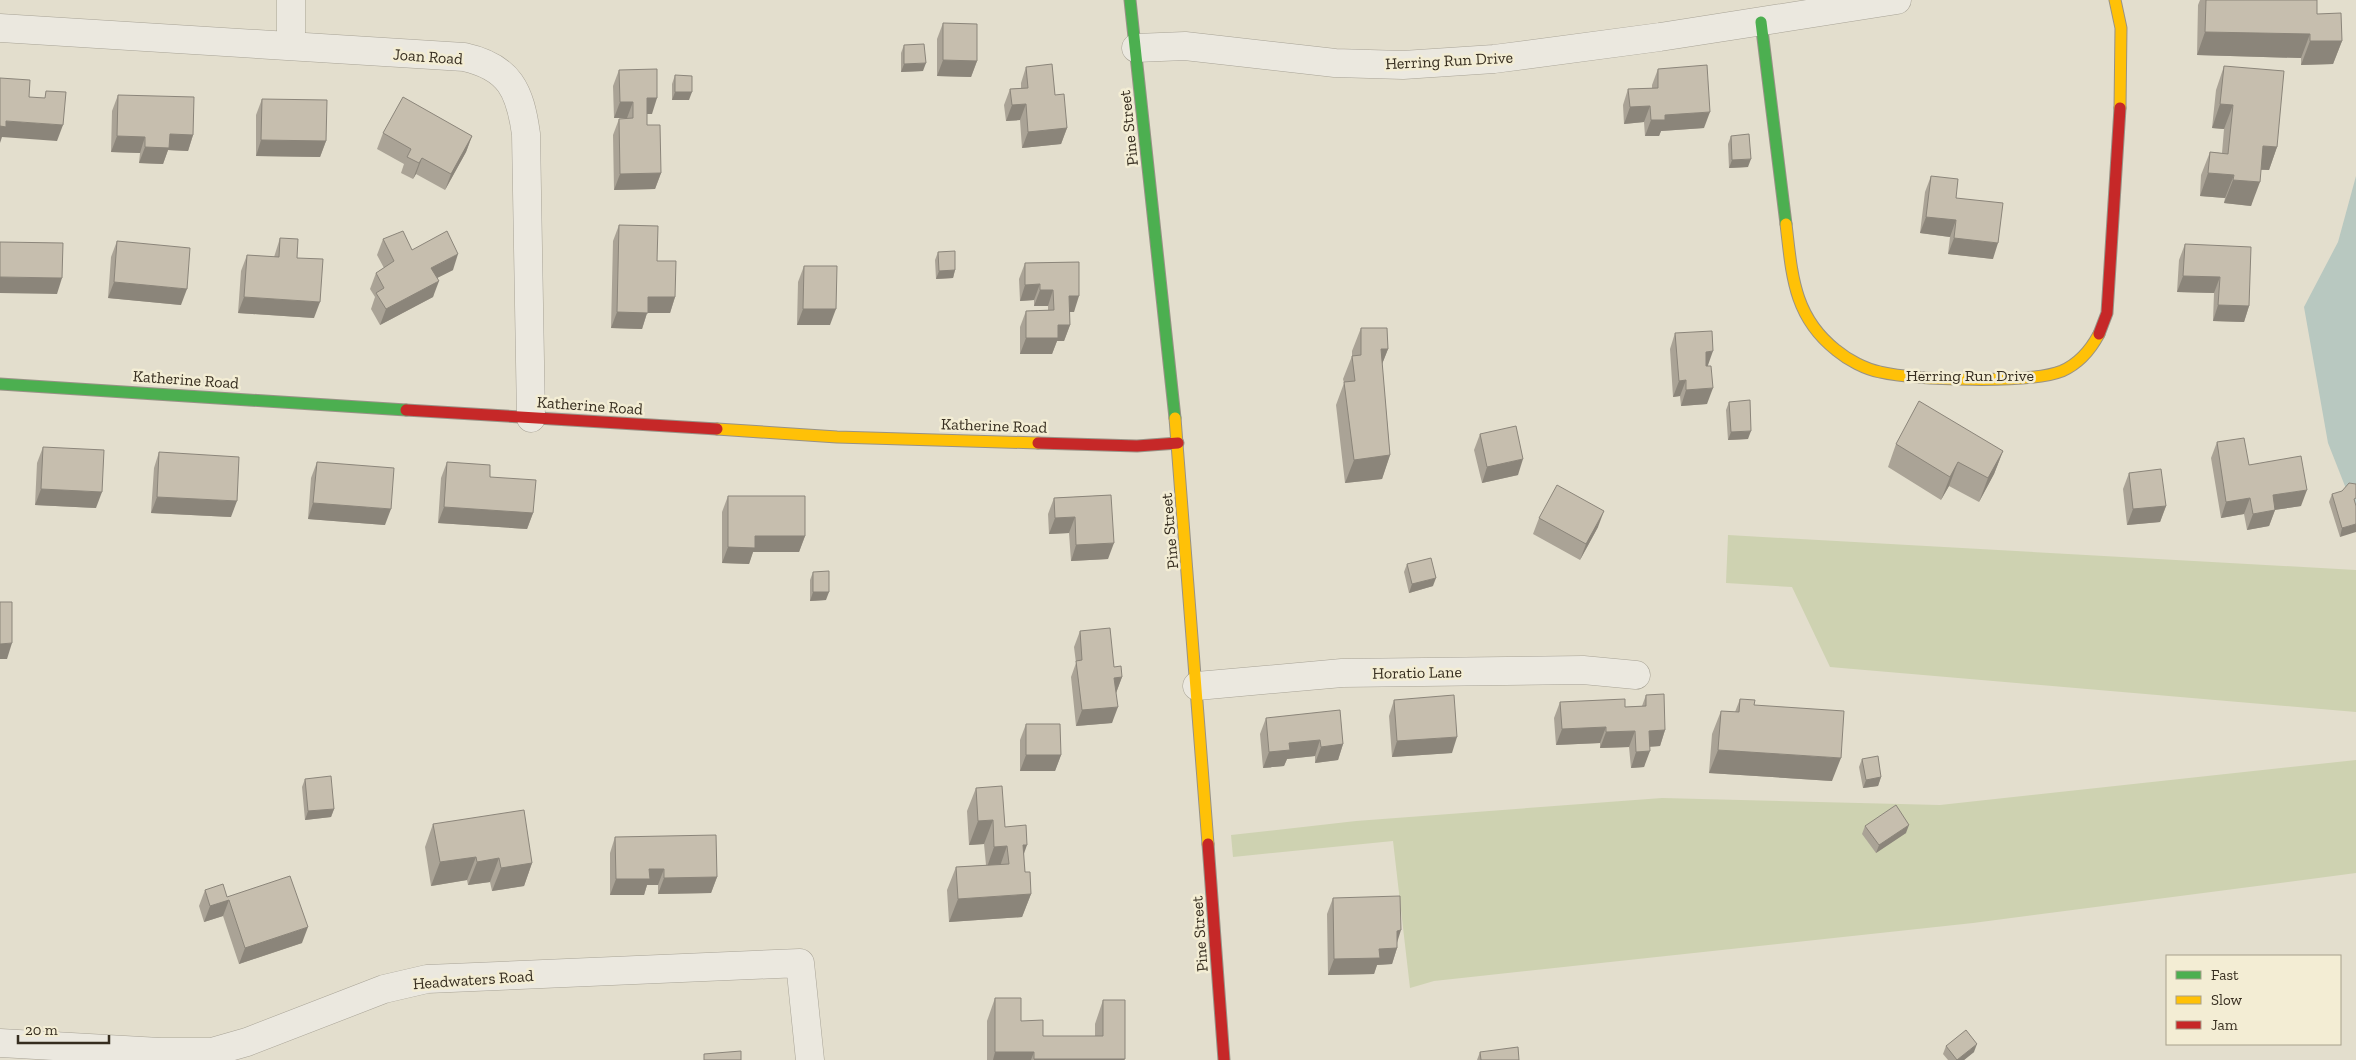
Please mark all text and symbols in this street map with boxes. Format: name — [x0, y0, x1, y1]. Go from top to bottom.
street label: Joan Road — [392, 45, 464, 68]
street label: Herring Run Drive — [1385, 48, 1513, 73]
street label: Pine Street — [1115, 89, 1142, 167]
street label: Katherine Road — [132, 366, 240, 393]
street label: Herring Run Drive — [1906, 366, 2034, 385]
street label: Katherine Road — [536, 392, 644, 419]
street label: Katherine Road — [941, 414, 1048, 437]
street label: Pine Street — [1157, 492, 1182, 570]
street label: Horatio Lane — [1372, 662, 1462, 683]
street label: Pine Street — [1187, 895, 1212, 973]
legend — [2166, 955, 2341, 1045]
street label: Headwaters Road — [412, 966, 534, 993]
text: Fast — [2211, 966, 2239, 984]
text: Slow — [2211, 991, 2243, 1009]
scale bar — [18, 1012, 109, 1044]
text: Jam — [2211, 1016, 2238, 1034]
text: 20 m — [25, 1021, 58, 1039]

